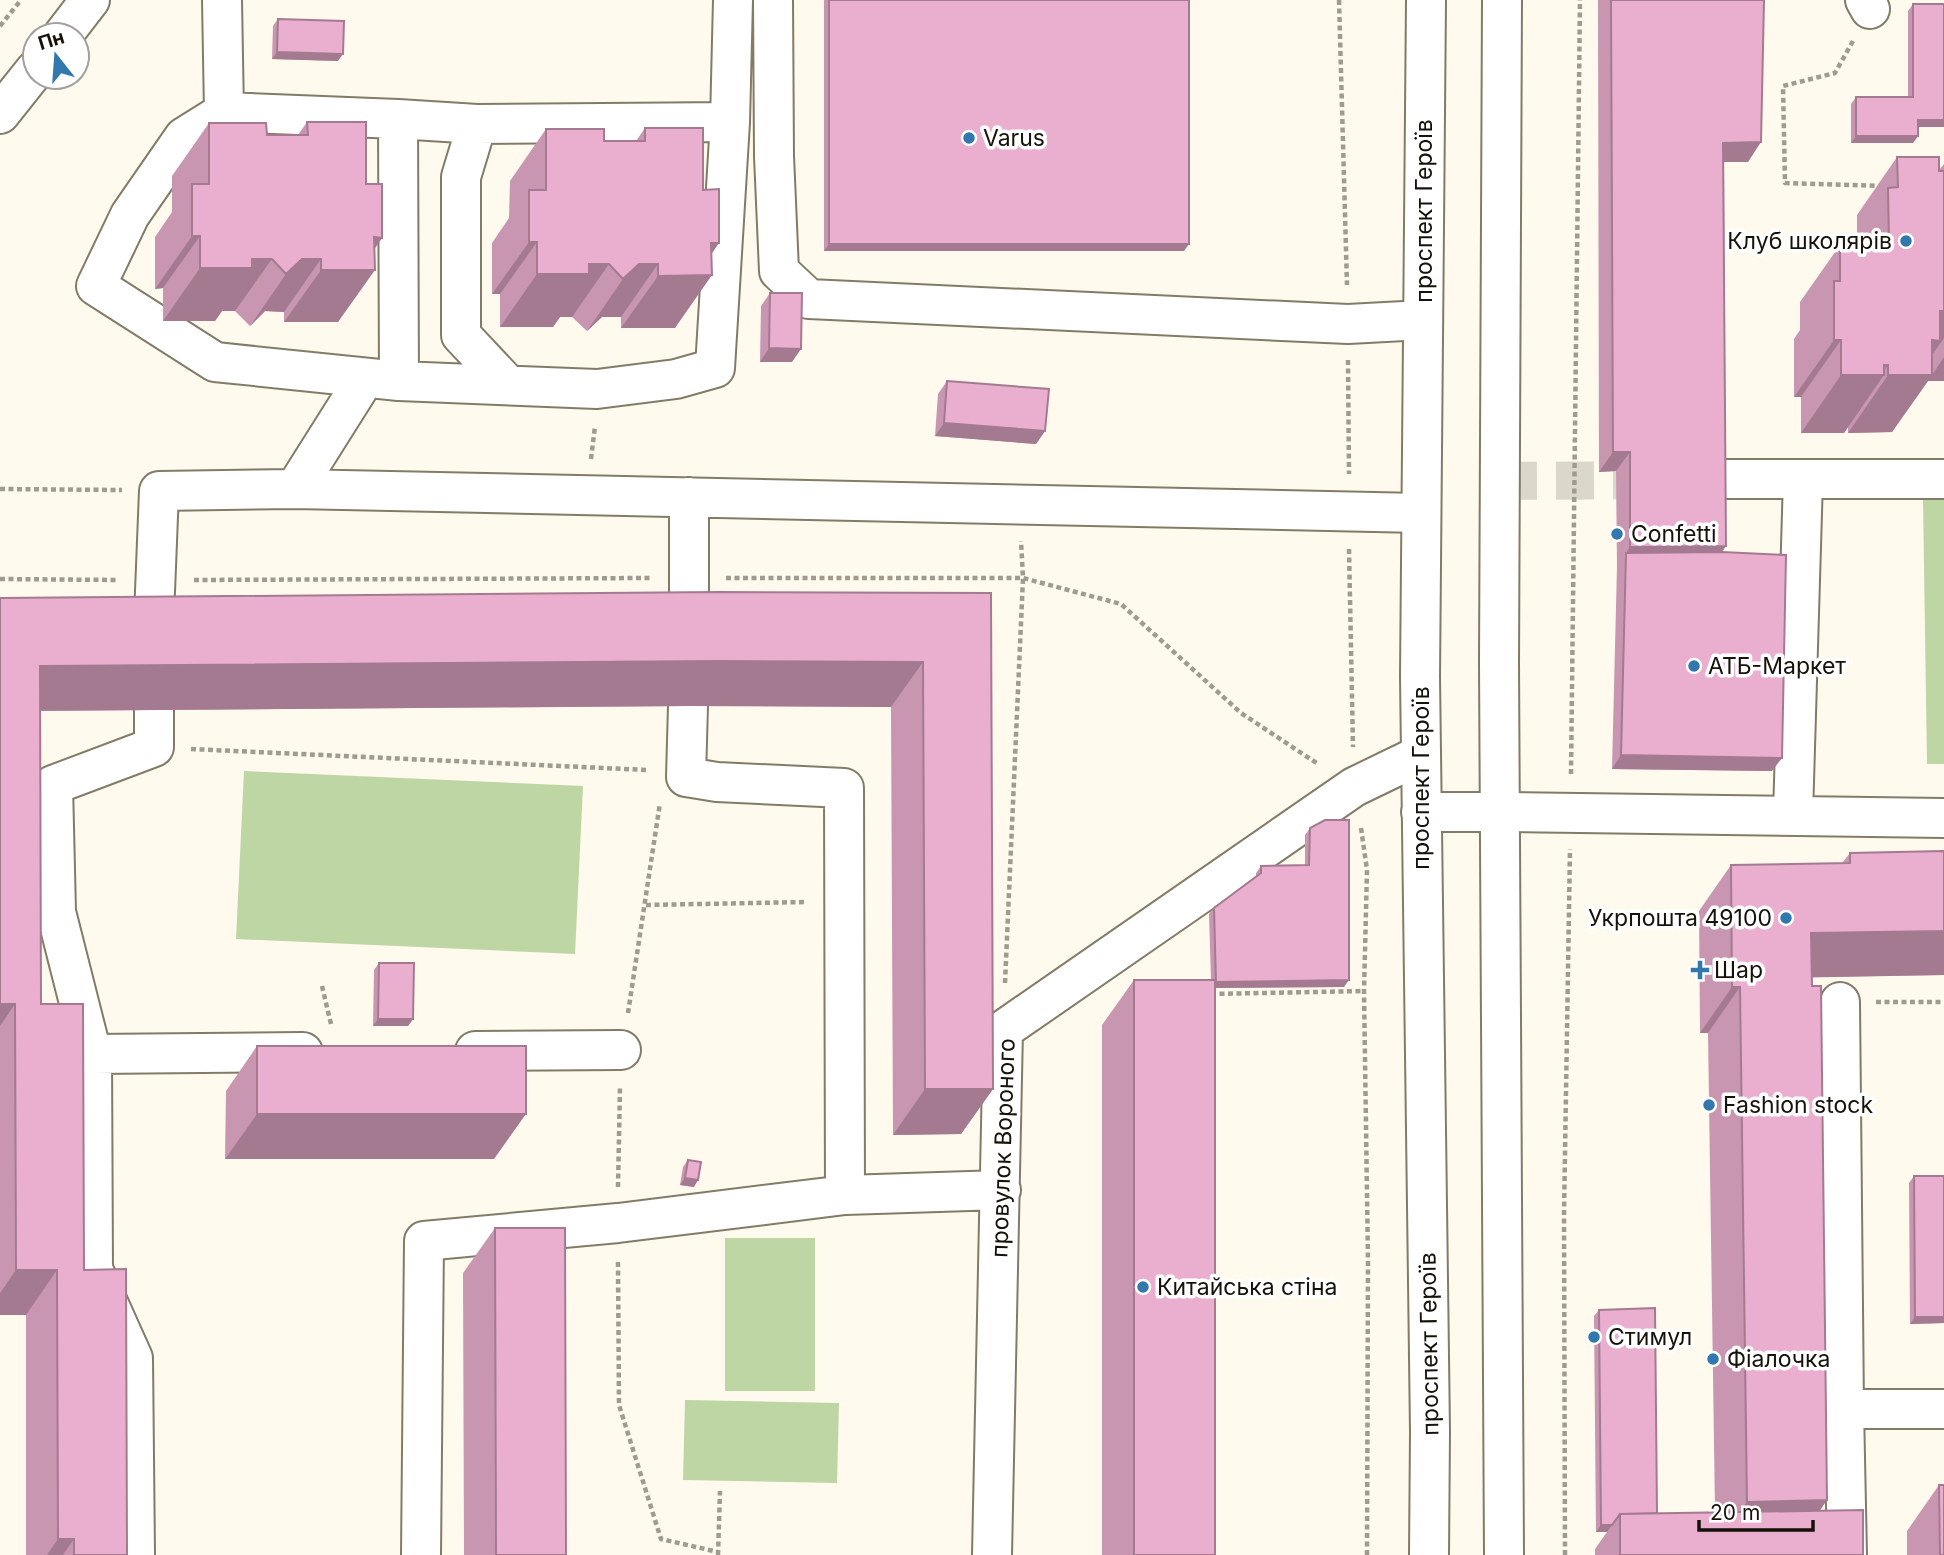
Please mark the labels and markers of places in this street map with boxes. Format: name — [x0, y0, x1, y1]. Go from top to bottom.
place label: Varus — [983, 124, 1045, 152]
marker: Varus — [961, 130, 977, 146]
place label: Клуб школярів — [1727, 227, 1892, 255]
marker: Клуб школярів — [1898, 233, 1914, 249]
place label: Confetti — [1631, 520, 1717, 548]
marker: Confetti — [1609, 526, 1625, 542]
place label: АТБ-Маркет — [1708, 652, 1846, 680]
marker: АТБ-Маркет — [1686, 658, 1702, 674]
place label: Укрпошта 49100 — [1588, 904, 1772, 932]
marker: Укрпошта 49100 — [1778, 910, 1794, 926]
place label: Шар — [1714, 956, 1763, 984]
marker: Шар — [1692, 962, 1708, 978]
place label: Fashion stock — [1723, 1091, 1873, 1119]
marker: Fashion stock — [1701, 1097, 1717, 1113]
place label: Китайська стіна — [1157, 1273, 1337, 1301]
marker: Китайська стіна — [1135, 1279, 1151, 1295]
place label: Стимул — [1608, 1323, 1692, 1351]
marker: Стимул — [1586, 1329, 1602, 1345]
place label: Фіалочка — [1727, 1345, 1830, 1373]
marker: Фіалочка — [1705, 1351, 1721, 1367]

